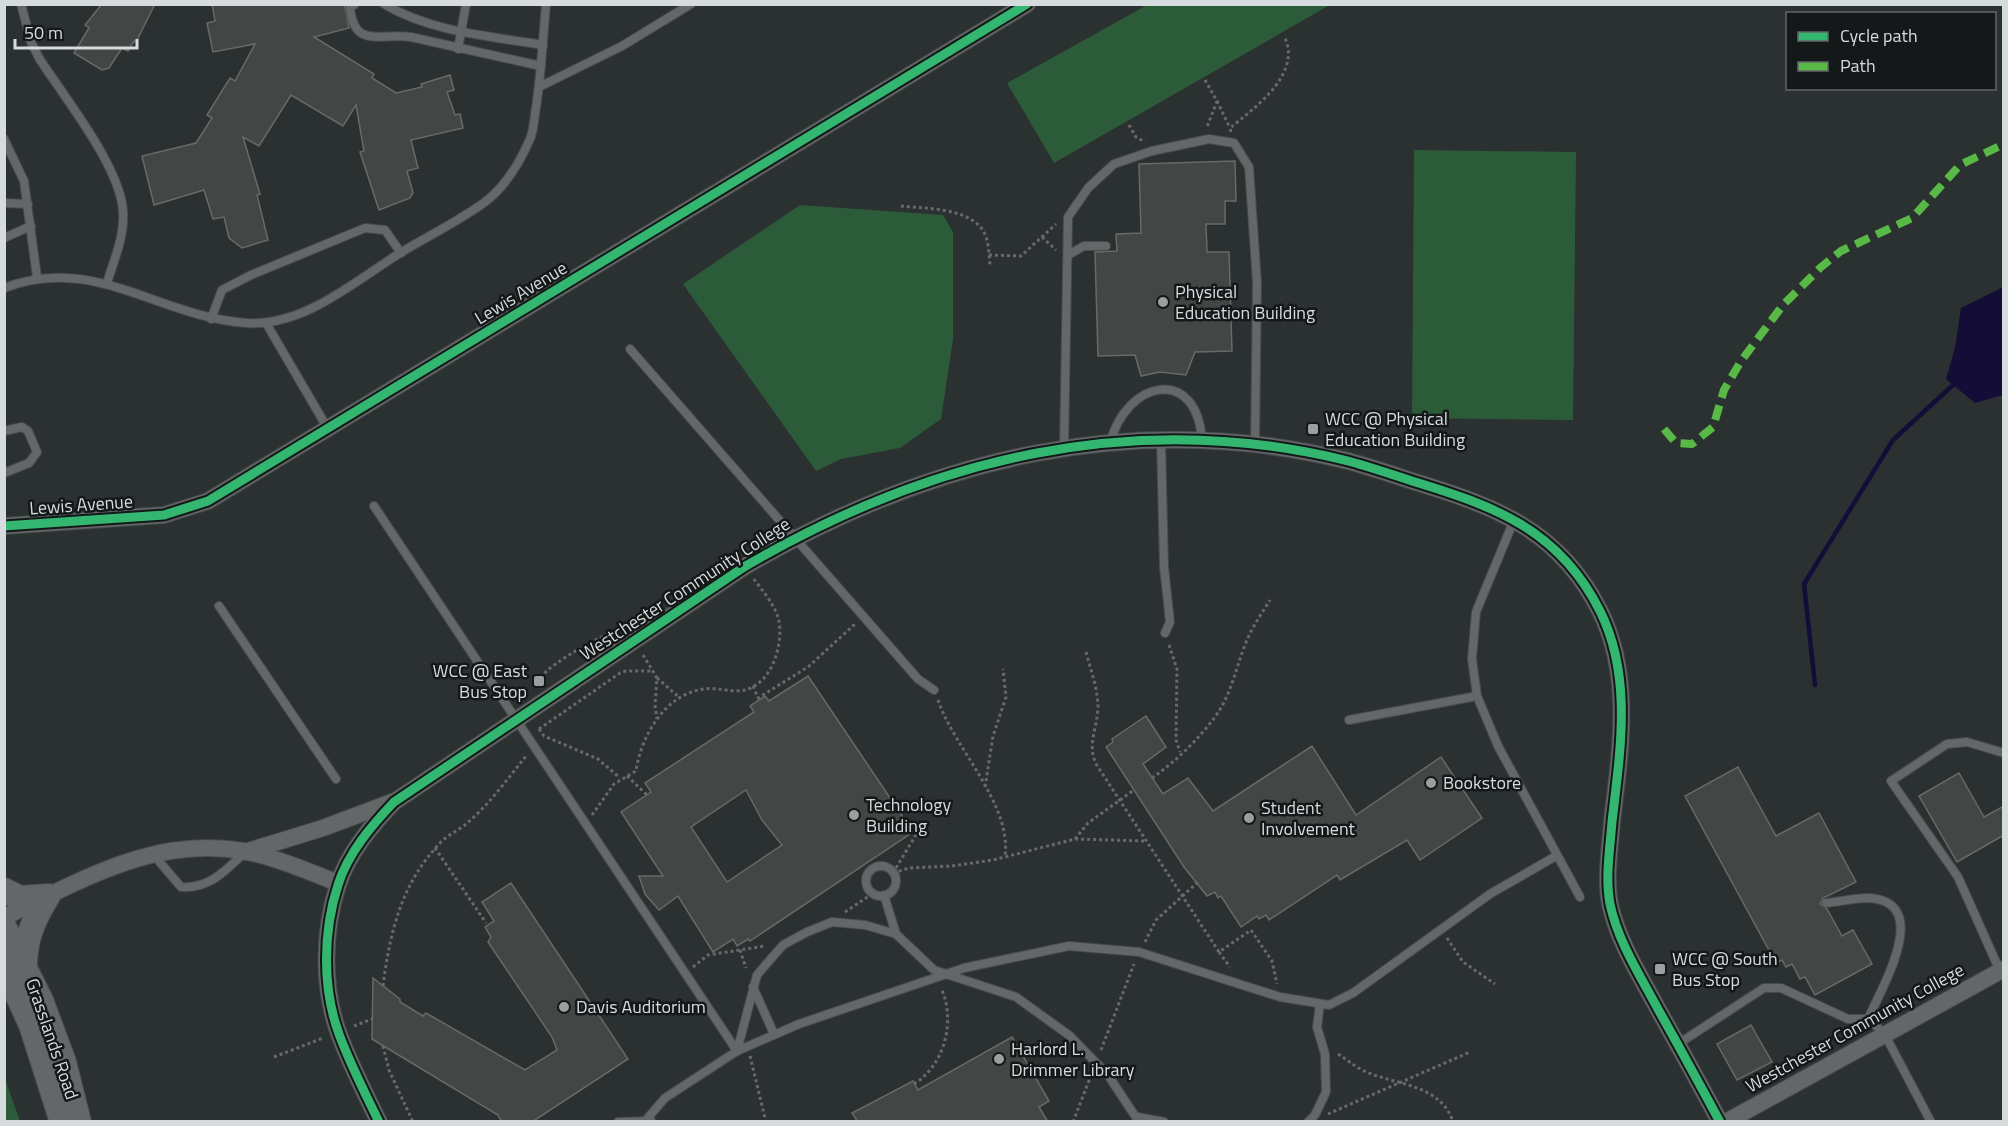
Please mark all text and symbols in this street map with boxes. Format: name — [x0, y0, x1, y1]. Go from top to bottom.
scale bar — [15, 12, 136, 50]
legend — [1786, 12, 1996, 90]
text: 50 m — [24, 19, 63, 46]
text: Cycle path — [1840, 22, 1918, 49]
text: Path — [1840, 52, 1876, 79]
street label: Lewis Avenue — [469, 254, 572, 331]
place label: Physical Education Building — [1175, 278, 1315, 326]
marker: Physical Education Building — [1156, 295, 1170, 309]
place label: WCC @ Physical Education Building — [1325, 405, 1465, 453]
marker: WCC @ Physical Education Building — [1306, 422, 1320, 436]
street label: Lewis Avenue — [28, 487, 134, 522]
street label: Westchester Community College — [574, 510, 795, 667]
place label: WCC @ East Bus Stop — [432, 657, 528, 705]
marker: WCC @ East Bus Stop — [532, 674, 546, 688]
place label: Bookstore — [1443, 769, 1521, 796]
marker: Bookstore — [1424, 776, 1438, 790]
place label: Technology Building — [866, 791, 952, 839]
place label: Student Involvement — [1261, 794, 1355, 842]
marker: Technology Building — [847, 808, 861, 822]
marker: Student Involvement — [1242, 811, 1256, 825]
place label: WCC @ South Bus Stop — [1672, 945, 1778, 993]
street label: Westchester Community College — [1741, 956, 1969, 1099]
marker: WCC @ South Bus Stop — [1653, 962, 1667, 976]
street label: Grasslands Road — [19, 975, 86, 1103]
place label: Davis Auditorium — [576, 993, 706, 1020]
marker: Davis Auditorium — [557, 1000, 571, 1014]
place label: Harlord L. Drimmer Library — [1011, 1035, 1135, 1083]
marker: Harlord L. Drimmer Library — [992, 1052, 1006, 1066]

